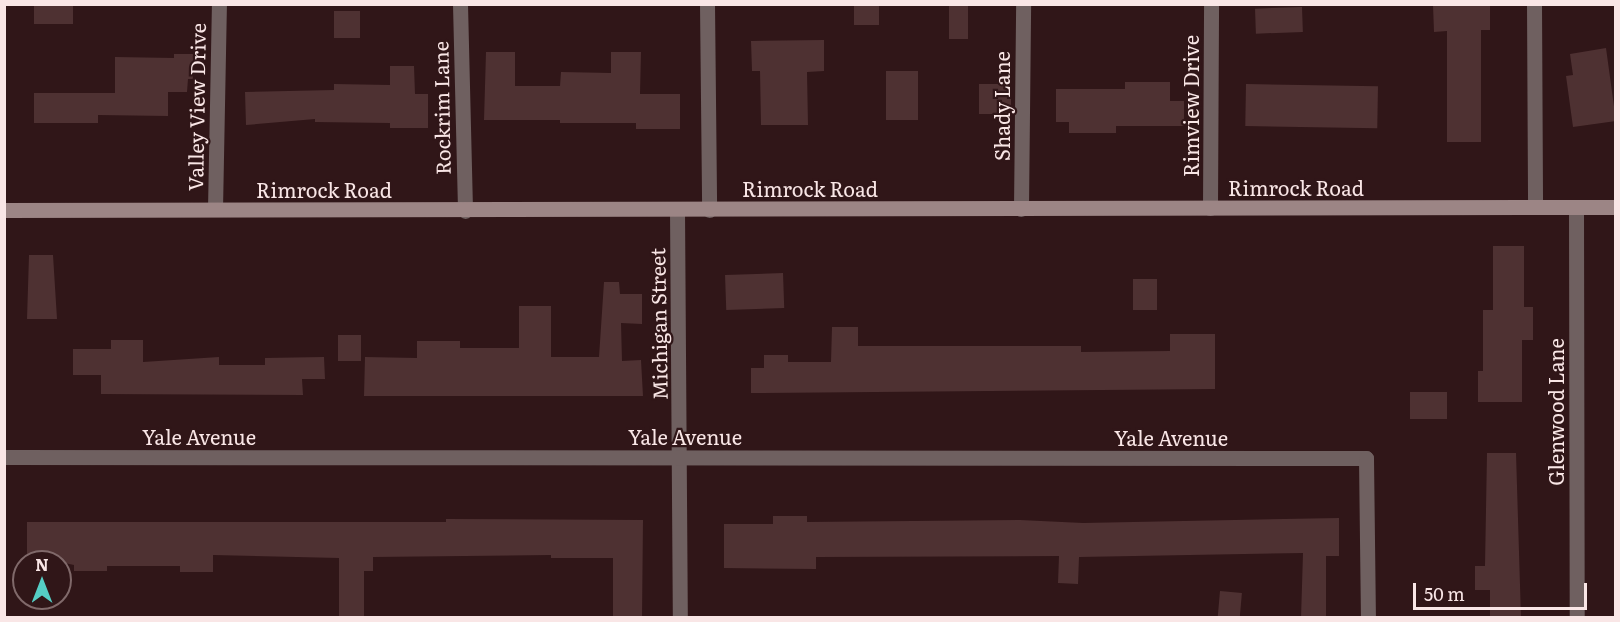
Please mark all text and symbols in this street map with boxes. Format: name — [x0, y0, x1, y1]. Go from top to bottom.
street label: Valley View Drive — [183, 23, 209, 191]
street label: Rimview Drive — [1178, 35, 1202, 177]
street label: Rockrim Lane — [428, 41, 454, 175]
street label: Shady Lane — [989, 51, 1013, 161]
street label: Rimrock Road — [1228, 175, 1364, 199]
street label: Rimrock Road — [742, 176, 878, 200]
street label: Rimrock Road — [256, 177, 392, 201]
street label: Michigan Street — [645, 248, 671, 400]
street label: Glenwood Lane — [1543, 338, 1567, 486]
street label: Yale Avenue — [142, 424, 256, 448]
street label: Yale Avenue — [628, 424, 742, 448]
street label: Yale Avenue — [1114, 425, 1228, 449]
north arrow — [12, 550, 72, 610]
text: N — [35, 552, 49, 576]
scale bar — [1416, 571, 1590, 609]
text: 50 m — [1424, 580, 1465, 607]

